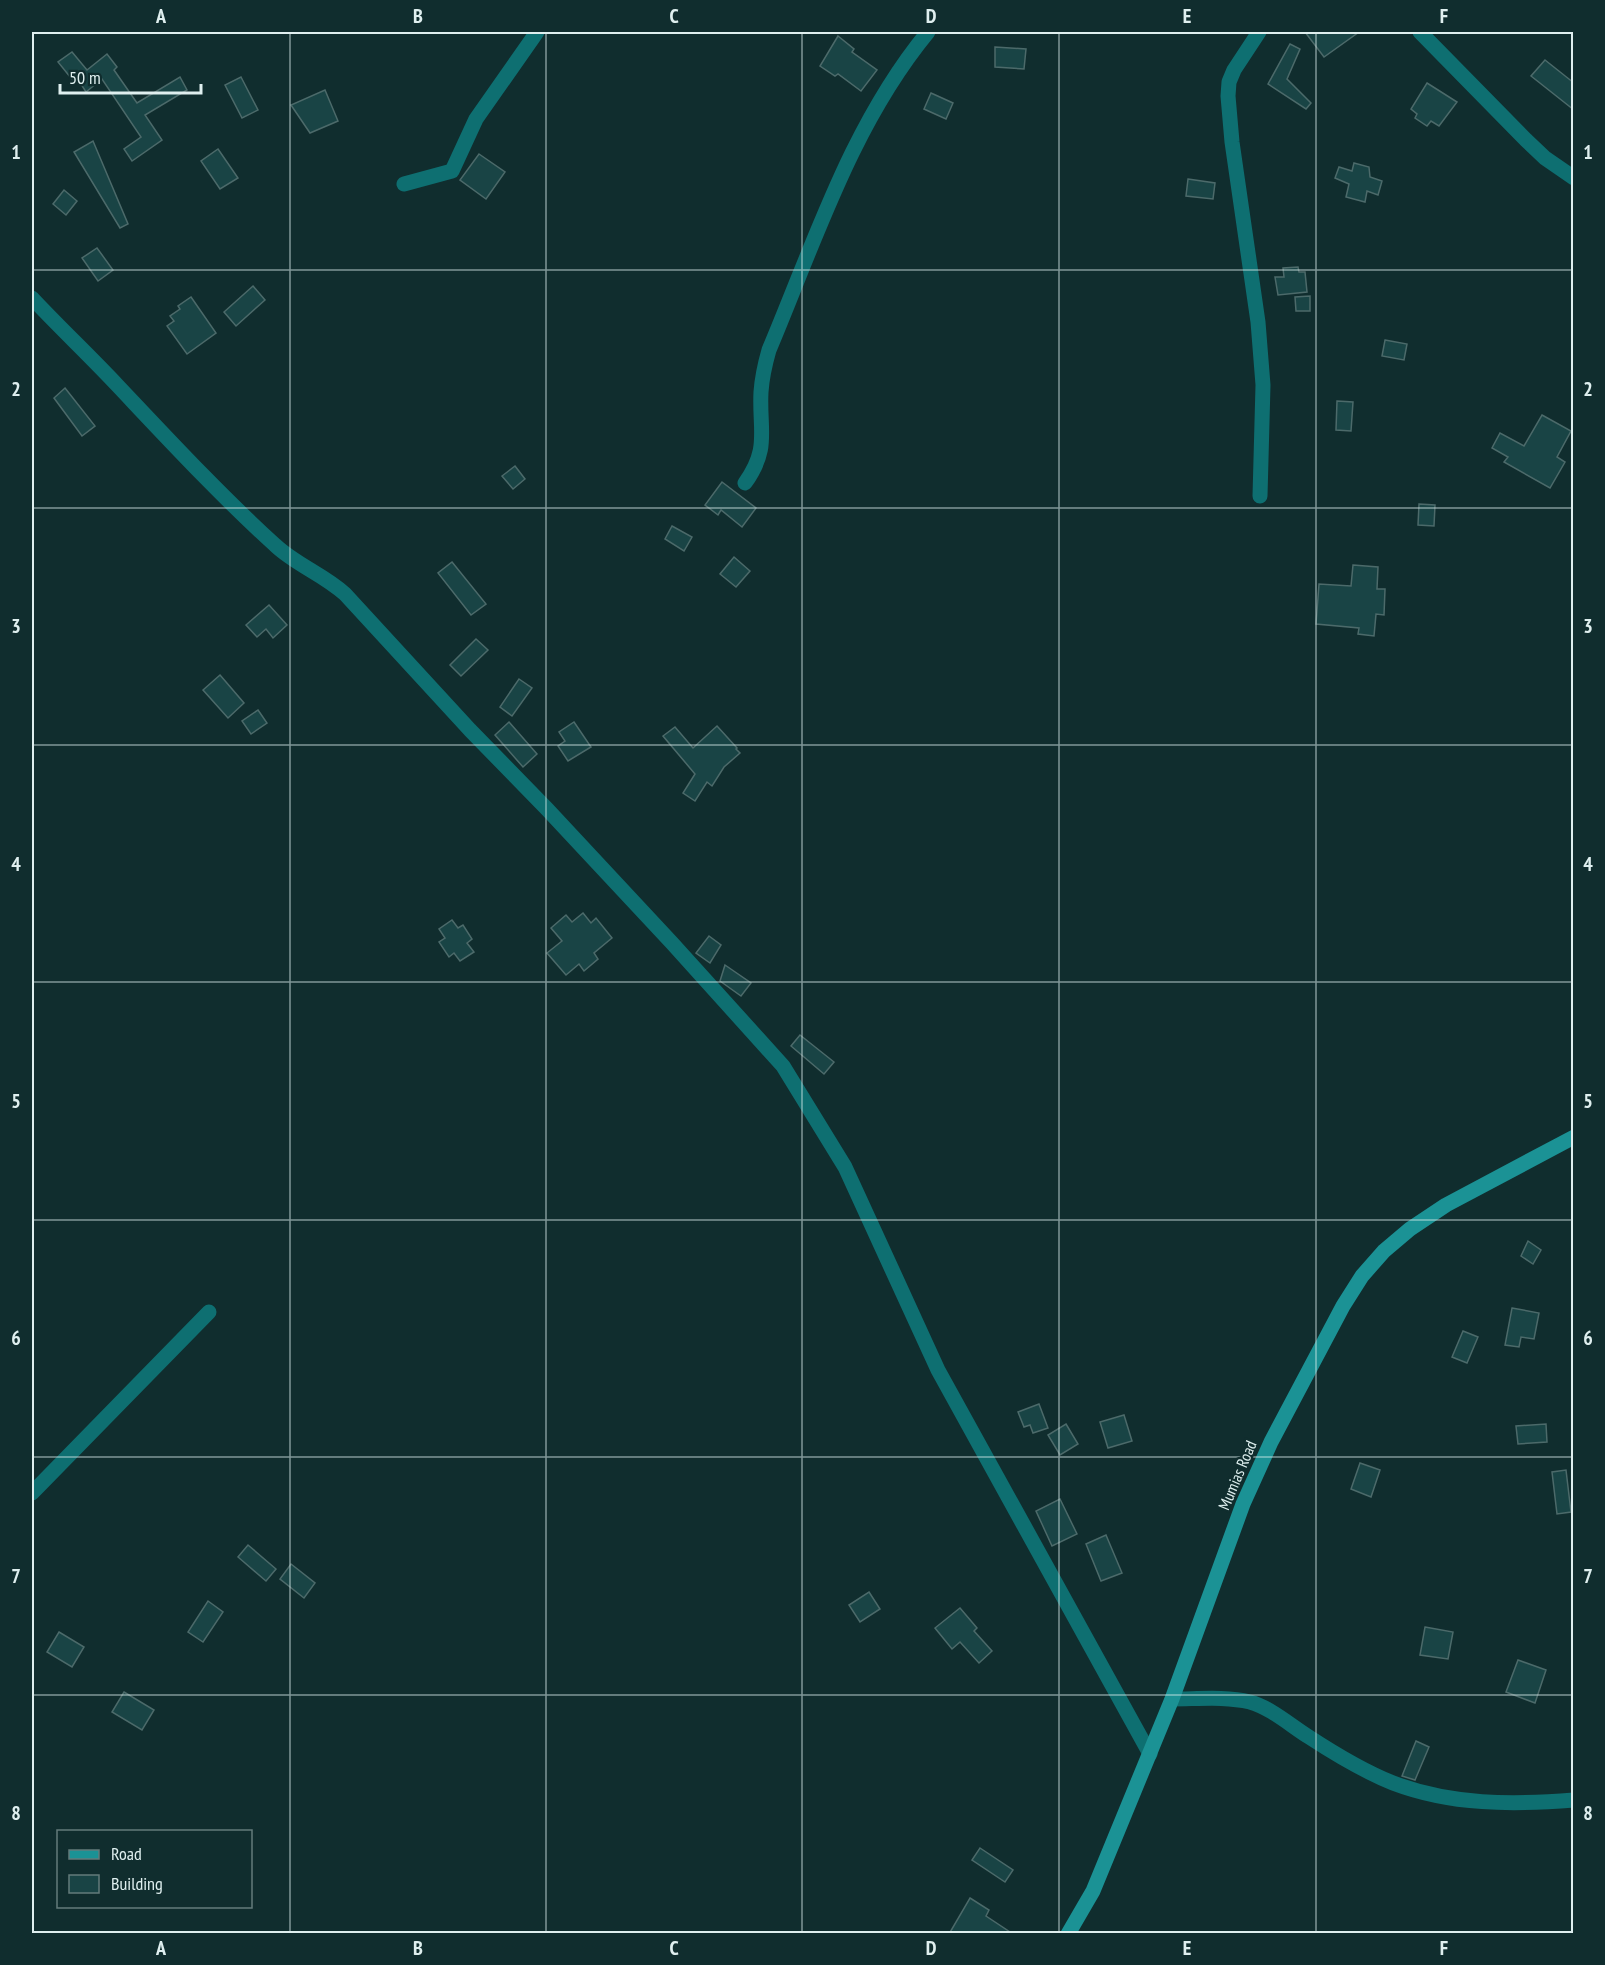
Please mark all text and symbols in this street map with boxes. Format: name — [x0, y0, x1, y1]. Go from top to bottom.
text: A — [155, 3, 167, 29]
text: B — [413, 3, 423, 29]
text: C — [669, 3, 679, 29]
text: D — [926, 3, 937, 29]
text: E — [1183, 3, 1191, 29]
text: F — [1440, 3, 1448, 29]
scale bar — [60, 57, 201, 95]
text: 50 m — [69, 66, 101, 89]
text: 1 — [11, 139, 21, 165]
text: 1 — [1583, 139, 1593, 165]
text: 2 — [11, 376, 21, 402]
text: 2 — [1583, 376, 1593, 402]
text: 3 — [11, 613, 21, 639]
text: 3 — [1583, 613, 1593, 639]
text: 4 — [11, 851, 21, 877]
text: 4 — [1583, 851, 1593, 877]
text: 5 — [11, 1088, 21, 1114]
text: 5 — [1583, 1088, 1593, 1114]
text: 6 — [11, 1325, 21, 1351]
text: 6 — [1583, 1325, 1593, 1351]
street label: Mumias Road — [1213, 1437, 1261, 1513]
text: 7 — [11, 1563, 21, 1589]
text: 7 — [1583, 1563, 1593, 1589]
text: 8 — [11, 1800, 21, 1826]
text: 8 — [1583, 1800, 1593, 1826]
legend — [57, 1830, 252, 1908]
text: Road — [111, 1842, 142, 1865]
text: Building — [111, 1872, 163, 1895]
text: A — [155, 1935, 167, 1961]
text: B — [413, 1935, 423, 1961]
text: C — [669, 1935, 679, 1961]
text: D — [926, 1935, 937, 1961]
text: E — [1183, 1935, 1191, 1961]
text: F — [1440, 1935, 1448, 1961]

